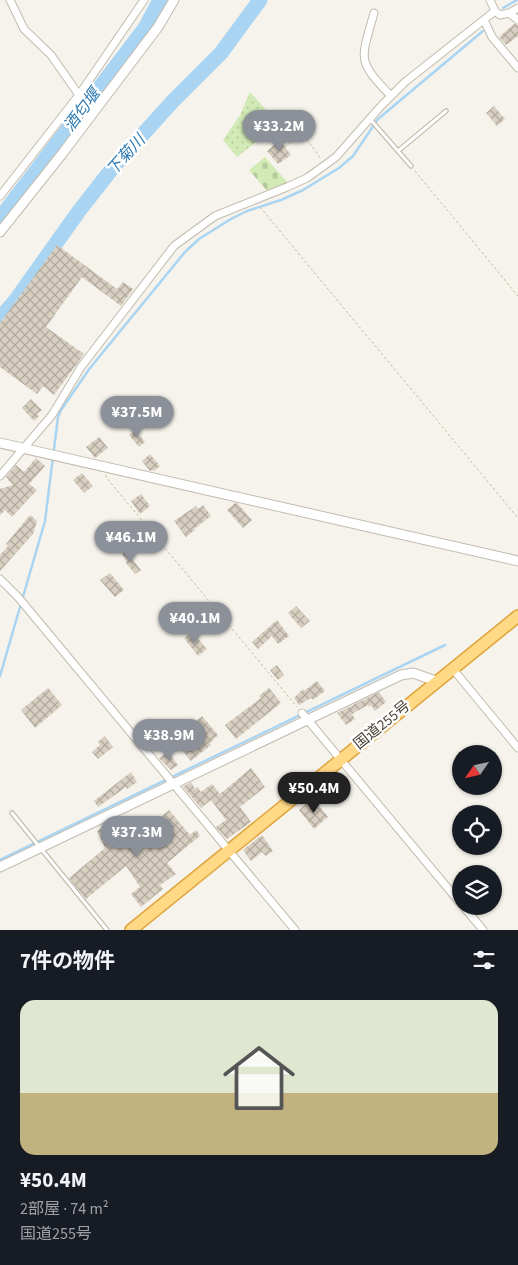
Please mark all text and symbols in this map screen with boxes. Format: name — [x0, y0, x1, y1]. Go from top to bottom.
water label: 酒匂堰 — [59, 82, 107, 136]
pin: ¥33.2M — [238, 110, 320, 152]
text: ¥33.2M — [254, 115, 304, 137]
water label: 下菊川 — [102, 128, 152, 180]
pin: ¥37.5M — [96, 396, 178, 438]
text: ¥37.5M — [112, 401, 162, 423]
pin: ¥46.1M — [90, 520, 172, 563]
text: ¥46.1M — [106, 526, 156, 548]
pin: ¥40.1M — [154, 602, 236, 644]
text: ¥40.1M — [170, 607, 220, 629]
street label: 国道255号 — [349, 696, 415, 754]
pin: ¥38.9M — [128, 718, 210, 761]
text: ¥38.9M — [144, 724, 194, 746]
north arrow — [452, 745, 502, 795]
map controls — [452, 745, 502, 915]
pin: ¥50.4M — [273, 772, 355, 814]
text: ¥50.4M — [289, 777, 339, 799]
button: locate — [452, 805, 502, 855]
pin: ¥37.3M — [96, 816, 178, 858]
text: ¥37.3M — [112, 821, 162, 843]
button: layers — [452, 865, 502, 915]
text: 7件の物件 — [20, 946, 115, 976]
icon: filters — [470, 946, 498, 974]
icon: home — [214, 1033, 304, 1123]
text: ¥50.4M — [20, 1165, 87, 1195]
text: 2部屋 · 74 m² — [20, 1198, 109, 1220]
text: 国道255号 — [20, 1223, 92, 1245]

